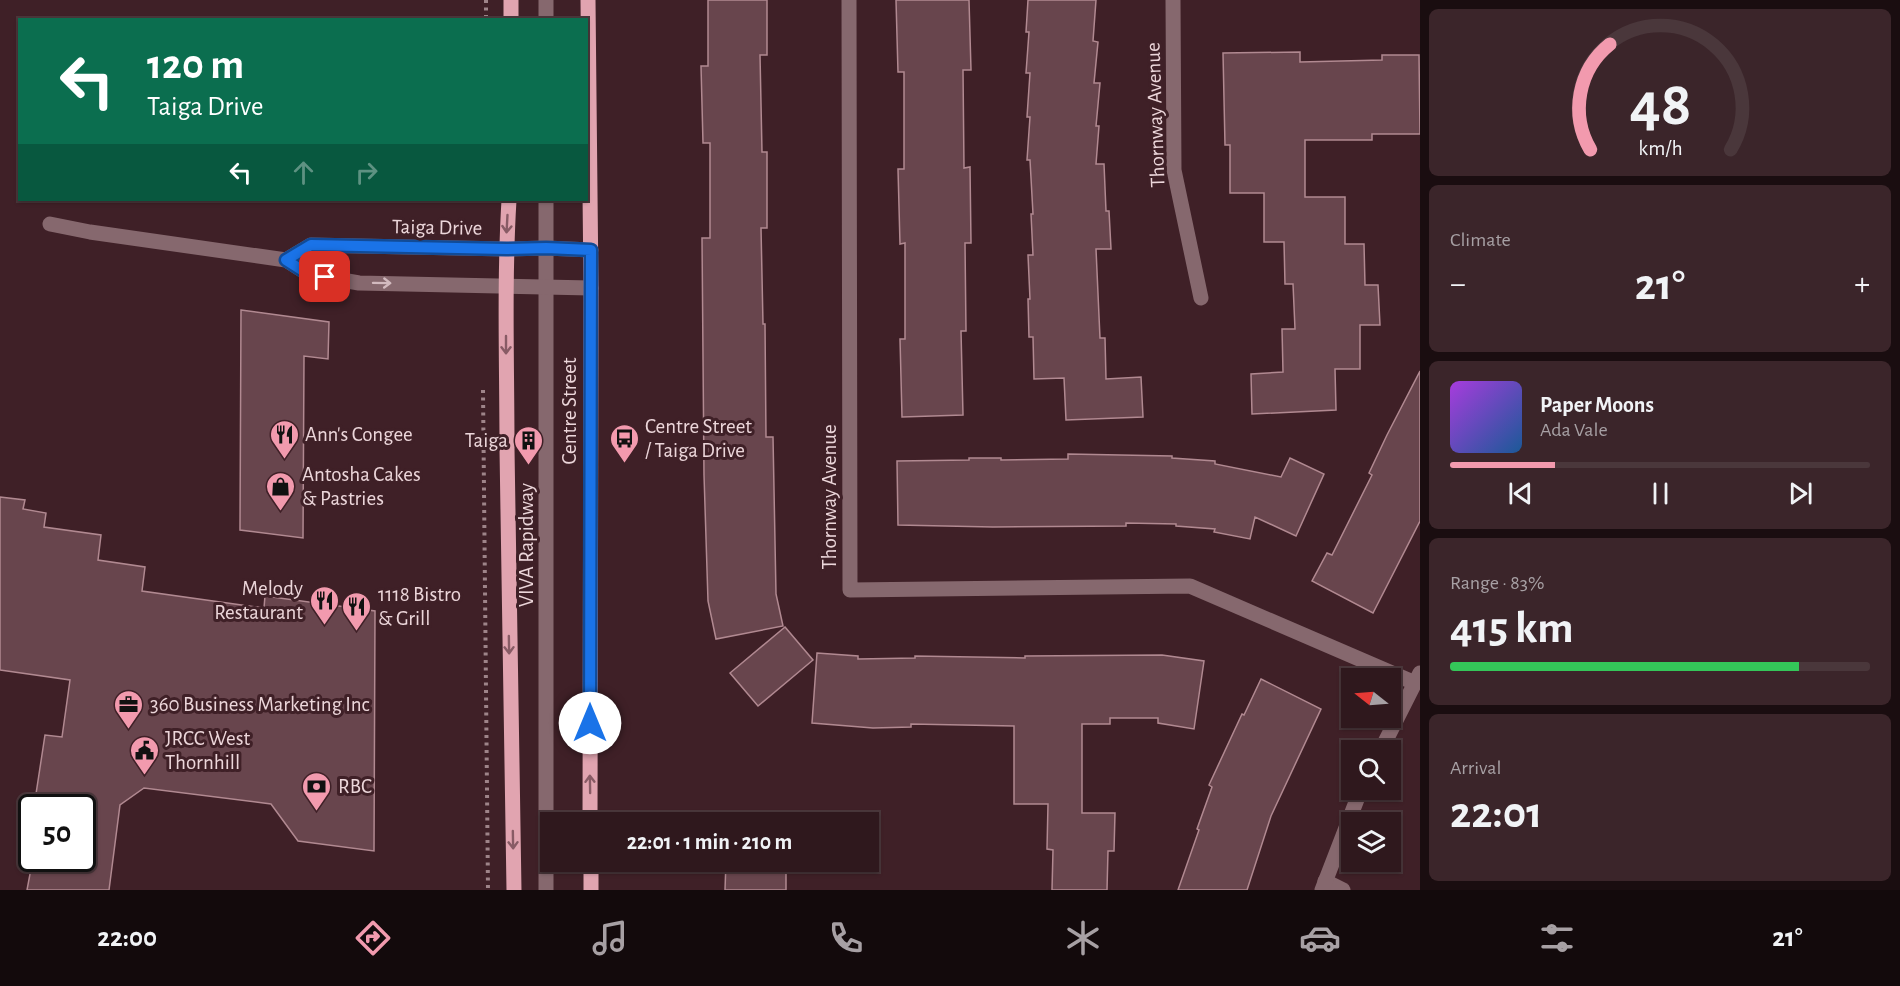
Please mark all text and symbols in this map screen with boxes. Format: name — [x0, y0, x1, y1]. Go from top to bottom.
icon: left — [48, 42, 126, 120]
street label: Thornway Avenue — [1142, 42, 1169, 188]
text: 120 m — [147, 44, 244, 86]
text: 48 — [1629, 74, 1691, 136]
text: Taiga Drive — [147, 93, 263, 120]
text: km/h — [1638, 138, 1682, 159]
icon: left — [224, 156, 257, 189]
icon: ahead — [287, 156, 320, 189]
icon: right — [350, 156, 383, 189]
one-way arrow — [502, 214, 513, 234]
street label: Taiga Drive — [392, 216, 482, 239]
text: Climate — [1450, 230, 1511, 250]
pin — [299, 251, 350, 302]
icon: arrive — [308, 260, 341, 293]
text: 21° — [1635, 263, 1685, 308]
text: − — [1450, 268, 1466, 301]
text: + — [1854, 268, 1870, 301]
one-way arrow — [371, 277, 391, 289]
one-way arrow — [500, 334, 512, 354]
street label: Centre Street — [559, 357, 580, 465]
text: Paper Moons — [1540, 394, 1654, 416]
place label: Centre Street / Taiga Drive — [645, 416, 752, 461]
restaurant icon: Ann's Congee — [268, 418, 300, 460]
text: Ada Vale — [1540, 420, 1608, 440]
bus stop icon: Centre Street / Taiga Drive — [608, 422, 640, 464]
place label: Ann's Congee — [305, 424, 413, 445]
building icon: Taiga — [513, 424, 545, 466]
street label: Thornway Avenue — [819, 424, 840, 570]
place label: Taiga — [465, 430, 508, 451]
place label: Antosha Cakes & Pastries — [302, 464, 421, 509]
shop icon: Antosha Cakes & Pastries — [265, 470, 297, 512]
icon: previous — [1504, 477, 1537, 510]
icon: pause — [1644, 477, 1677, 510]
icon: next — [1784, 477, 1817, 510]
street label: VIVA Rapidway — [516, 483, 537, 607]
text: Range · 83% — [1450, 573, 1544, 593]
place label: Melody Restaurant — [214, 578, 303, 623]
restaurant icon: Melody Restaurant — [308, 584, 340, 626]
place label: 1118 Bistro & Grill — [378, 584, 461, 629]
restaurant icon: 1118 Bistro & Grill — [341, 590, 373, 632]
text: 415 km — [1450, 606, 1574, 651]
one-way arrow — [503, 634, 515, 654]
north arrow — [1341, 668, 1401, 728]
map controls — [1341, 668, 1401, 872]
office icon: 360 Business Marketing Inc — [113, 688, 145, 730]
position arrow — [558, 691, 622, 755]
place label: 360 Business Marketing Inc — [150, 694, 370, 715]
place label: JRCC West Thornhill — [165, 728, 251, 773]
public building icon: JRCC West Thornhill — [128, 734, 160, 776]
button: search — [1341, 740, 1401, 800]
text: Arrival — [1450, 758, 1501, 778]
bank icon: RBC — [301, 770, 333, 812]
one-way arrow — [584, 775, 596, 795]
place label: RBC — [338, 776, 372, 797]
text: 22:01 — [1450, 791, 1542, 836]
speed limit sign: 50 — [18, 794, 96, 872]
button: layers — [1341, 812, 1401, 872]
one-way arrow — [507, 829, 519, 849]
text: 22:01 · 1 min · 210 m — [627, 831, 792, 853]
icon: directions — [352, 917, 394, 959]
icon: music — [589, 917, 631, 959]
icon: phone — [825, 917, 867, 959]
icon: climate — [1062, 917, 1104, 959]
icon: car — [1299, 917, 1341, 959]
icon: filters — [1536, 917, 1578, 959]
text: 22:00 — [97, 924, 157, 951]
text: 21° — [1772, 924, 1803, 951]

